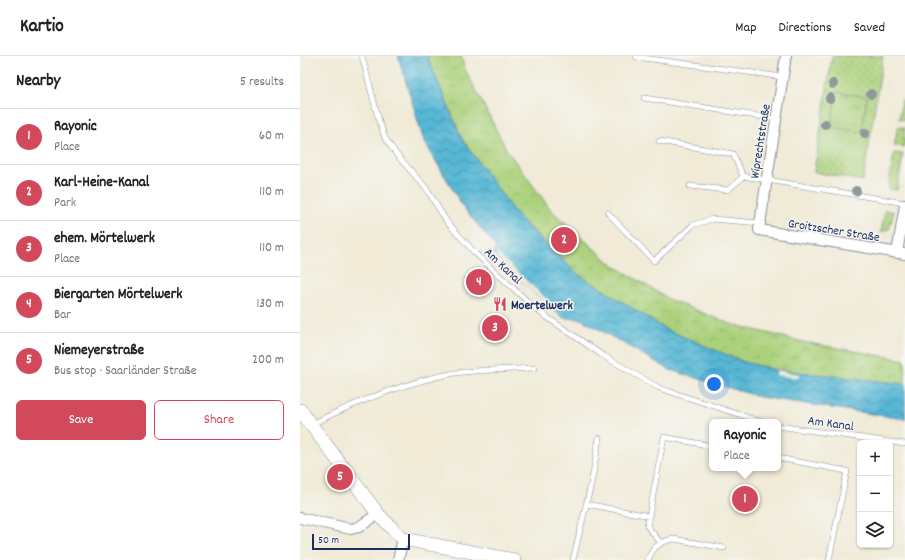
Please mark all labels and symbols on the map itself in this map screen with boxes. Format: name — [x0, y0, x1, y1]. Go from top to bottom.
street label: Wiprechtstraße — [746, 102, 777, 180]
street label: Groitzscher Straße — [786, 215, 881, 248]
pin: 2 — [551, 225, 577, 255]
street label: Am Kanal — [479, 244, 526, 290]
pin: 4 — [466, 267, 492, 297]
restaurant icon: Moertelwerk — [492, 296, 508, 312]
place label: Moertelwerk — [511, 297, 573, 316]
pin: 3 — [482, 313, 508, 343]
your location — [704, 374, 724, 394]
street label: Am Kanal — [806, 412, 855, 437]
pin: 5 — [327, 462, 353, 492]
pin: 1 — [732, 484, 758, 514]
scale bar — [312, 532, 410, 551]

